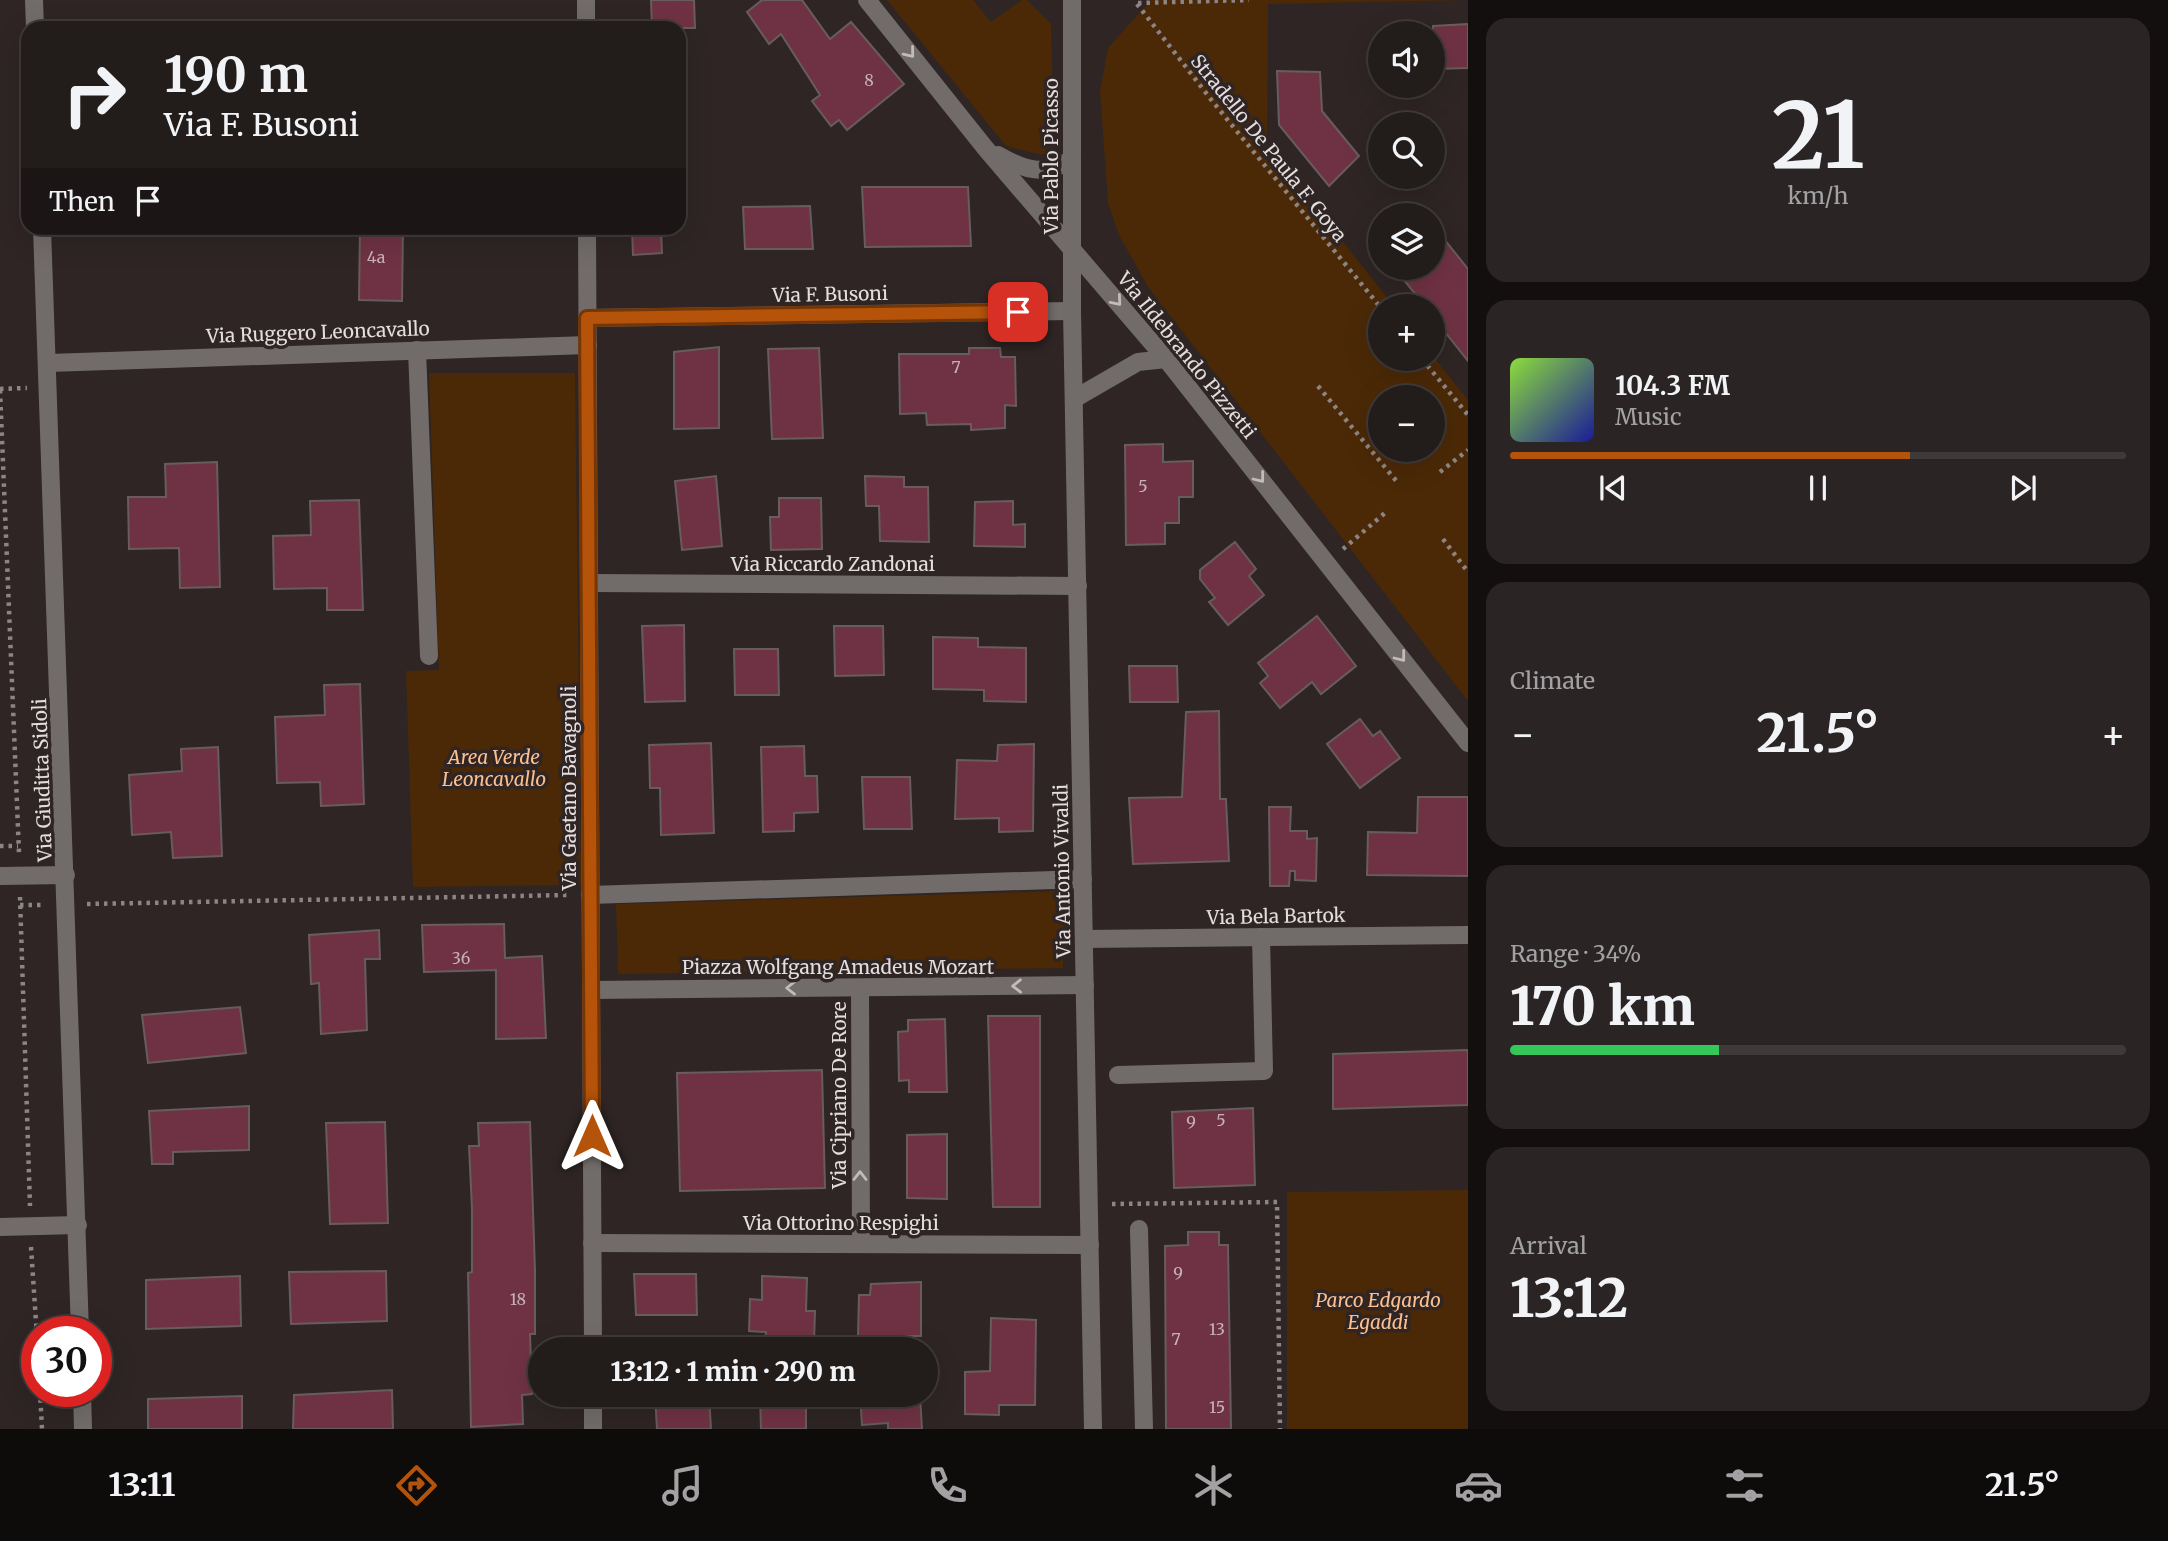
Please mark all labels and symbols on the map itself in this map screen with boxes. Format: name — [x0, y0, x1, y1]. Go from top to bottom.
one-way arrow — [902, 45, 914, 58]
street label: Stradello De Paula F. Goya — [1186, 49, 1352, 247]
house number: 8 — [864, 70, 874, 90]
street label: Via Pablo Picasso — [1039, 78, 1063, 235]
house number: 4a — [367, 247, 386, 267]
street label: Via Ildebrando Pizzetti — [1112, 266, 1262, 443]
street label: Via F. Busoni — [771, 281, 888, 307]
pin — [988, 282, 1048, 342]
one-way arrow — [1109, 293, 1121, 306]
street label: Via Ruggero Leoncavallo — [205, 316, 430, 348]
house number: 7 — [951, 357, 961, 377]
one-way arrow — [1251, 471, 1264, 483]
house number: 5 — [1138, 476, 1148, 496]
street label: Via Riccardo Zandonai — [730, 552, 935, 576]
one-way arrow — [1392, 649, 1405, 662]
street label: Via Gaetano Bavagnoli — [557, 686, 581, 891]
street label: Via Giuditta Sidoli — [27, 698, 57, 863]
park label: Area Verde Leoncavallo — [442, 745, 546, 791]
street label: Via Antonio Vivaldi — [1048, 784, 1076, 959]
street label: Via Bela Bartok — [1205, 903, 1346, 929]
house number: 36 — [452, 948, 471, 968]
street label: Piazza Wolfgang Amadeus Mozart — [682, 955, 995, 979]
one-way arrow — [1011, 978, 1022, 994]
one-way arrow — [786, 980, 796, 996]
street label: Via Cipriano De Rore — [827, 1001, 851, 1190]
position arrow — [555, 1099, 629, 1173]
house number: 5 — [1216, 1110, 1226, 1130]
house number: 9 — [1186, 1112, 1196, 1132]
one-way arrow — [852, 1170, 868, 1180]
street label: Via Ottorino Respighi — [742, 1211, 939, 1235]
house number: 9 — [1173, 1263, 1183, 1283]
park label: Parco Edgardo Egaddi — [1315, 1288, 1441, 1334]
house number: 18 — [510, 1289, 526, 1309]
speed limit sign: 30 — [21, 1316, 112, 1407]
house number: 13 — [1209, 1319, 1225, 1339]
house number: 7 — [1171, 1329, 1181, 1349]
house number: 15 — [1209, 1397, 1225, 1417]

